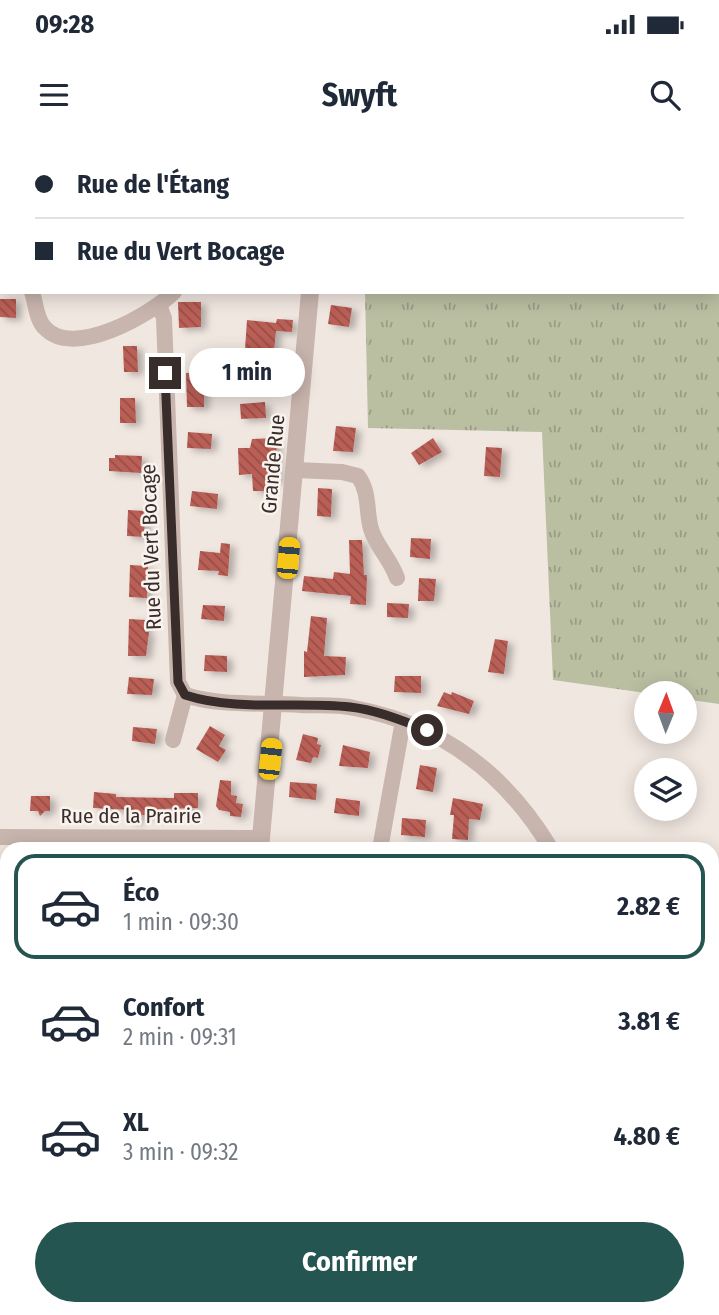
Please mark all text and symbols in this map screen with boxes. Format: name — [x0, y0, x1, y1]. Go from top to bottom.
text: 09:28 — [35, 9, 94, 40]
icon: menu — [35, 76, 73, 114]
text: Swyft — [322, 76, 397, 114]
icon: search — [646, 76, 684, 114]
text: Rue de l'Étang — [77, 169, 229, 200]
text: Rue du Vert Bocage — [77, 236, 285, 267]
callout: 1 min — [190, 348, 305, 398]
route end — [149, 357, 181, 389]
text: 1 min — [222, 358, 272, 386]
street label: Grande Rue — [256, 413, 290, 515]
street label: Rue du Vert Bocage — [135, 464, 167, 630]
car — [276, 536, 301, 580]
north arrow — [634, 681, 696, 744]
map controls — [634, 681, 697, 821]
route start — [411, 714, 443, 746]
car — [258, 737, 283, 781]
button: layers — [634, 758, 697, 821]
street label: Rue de la Prairie — [61, 803, 201, 829]
icon: car — [39, 875, 102, 938]
text: Éco — [123, 877, 160, 908]
text: 2.82 € — [617, 891, 680, 922]
text: 1 min · 09:30 — [123, 908, 239, 936]
icon: car — [39, 990, 102, 1053]
text: Confort — [123, 992, 204, 1023]
text: 3.81 € — [618, 1006, 680, 1037]
text: 2 min · 09:31 — [123, 1023, 237, 1051]
icon: car — [39, 1105, 102, 1168]
text: XL — [123, 1107, 149, 1138]
text: 4.80 € — [613, 1121, 680, 1152]
text: 3 min · 09:32 — [123, 1138, 238, 1166]
button: Confirmer — [35, 1222, 684, 1302]

